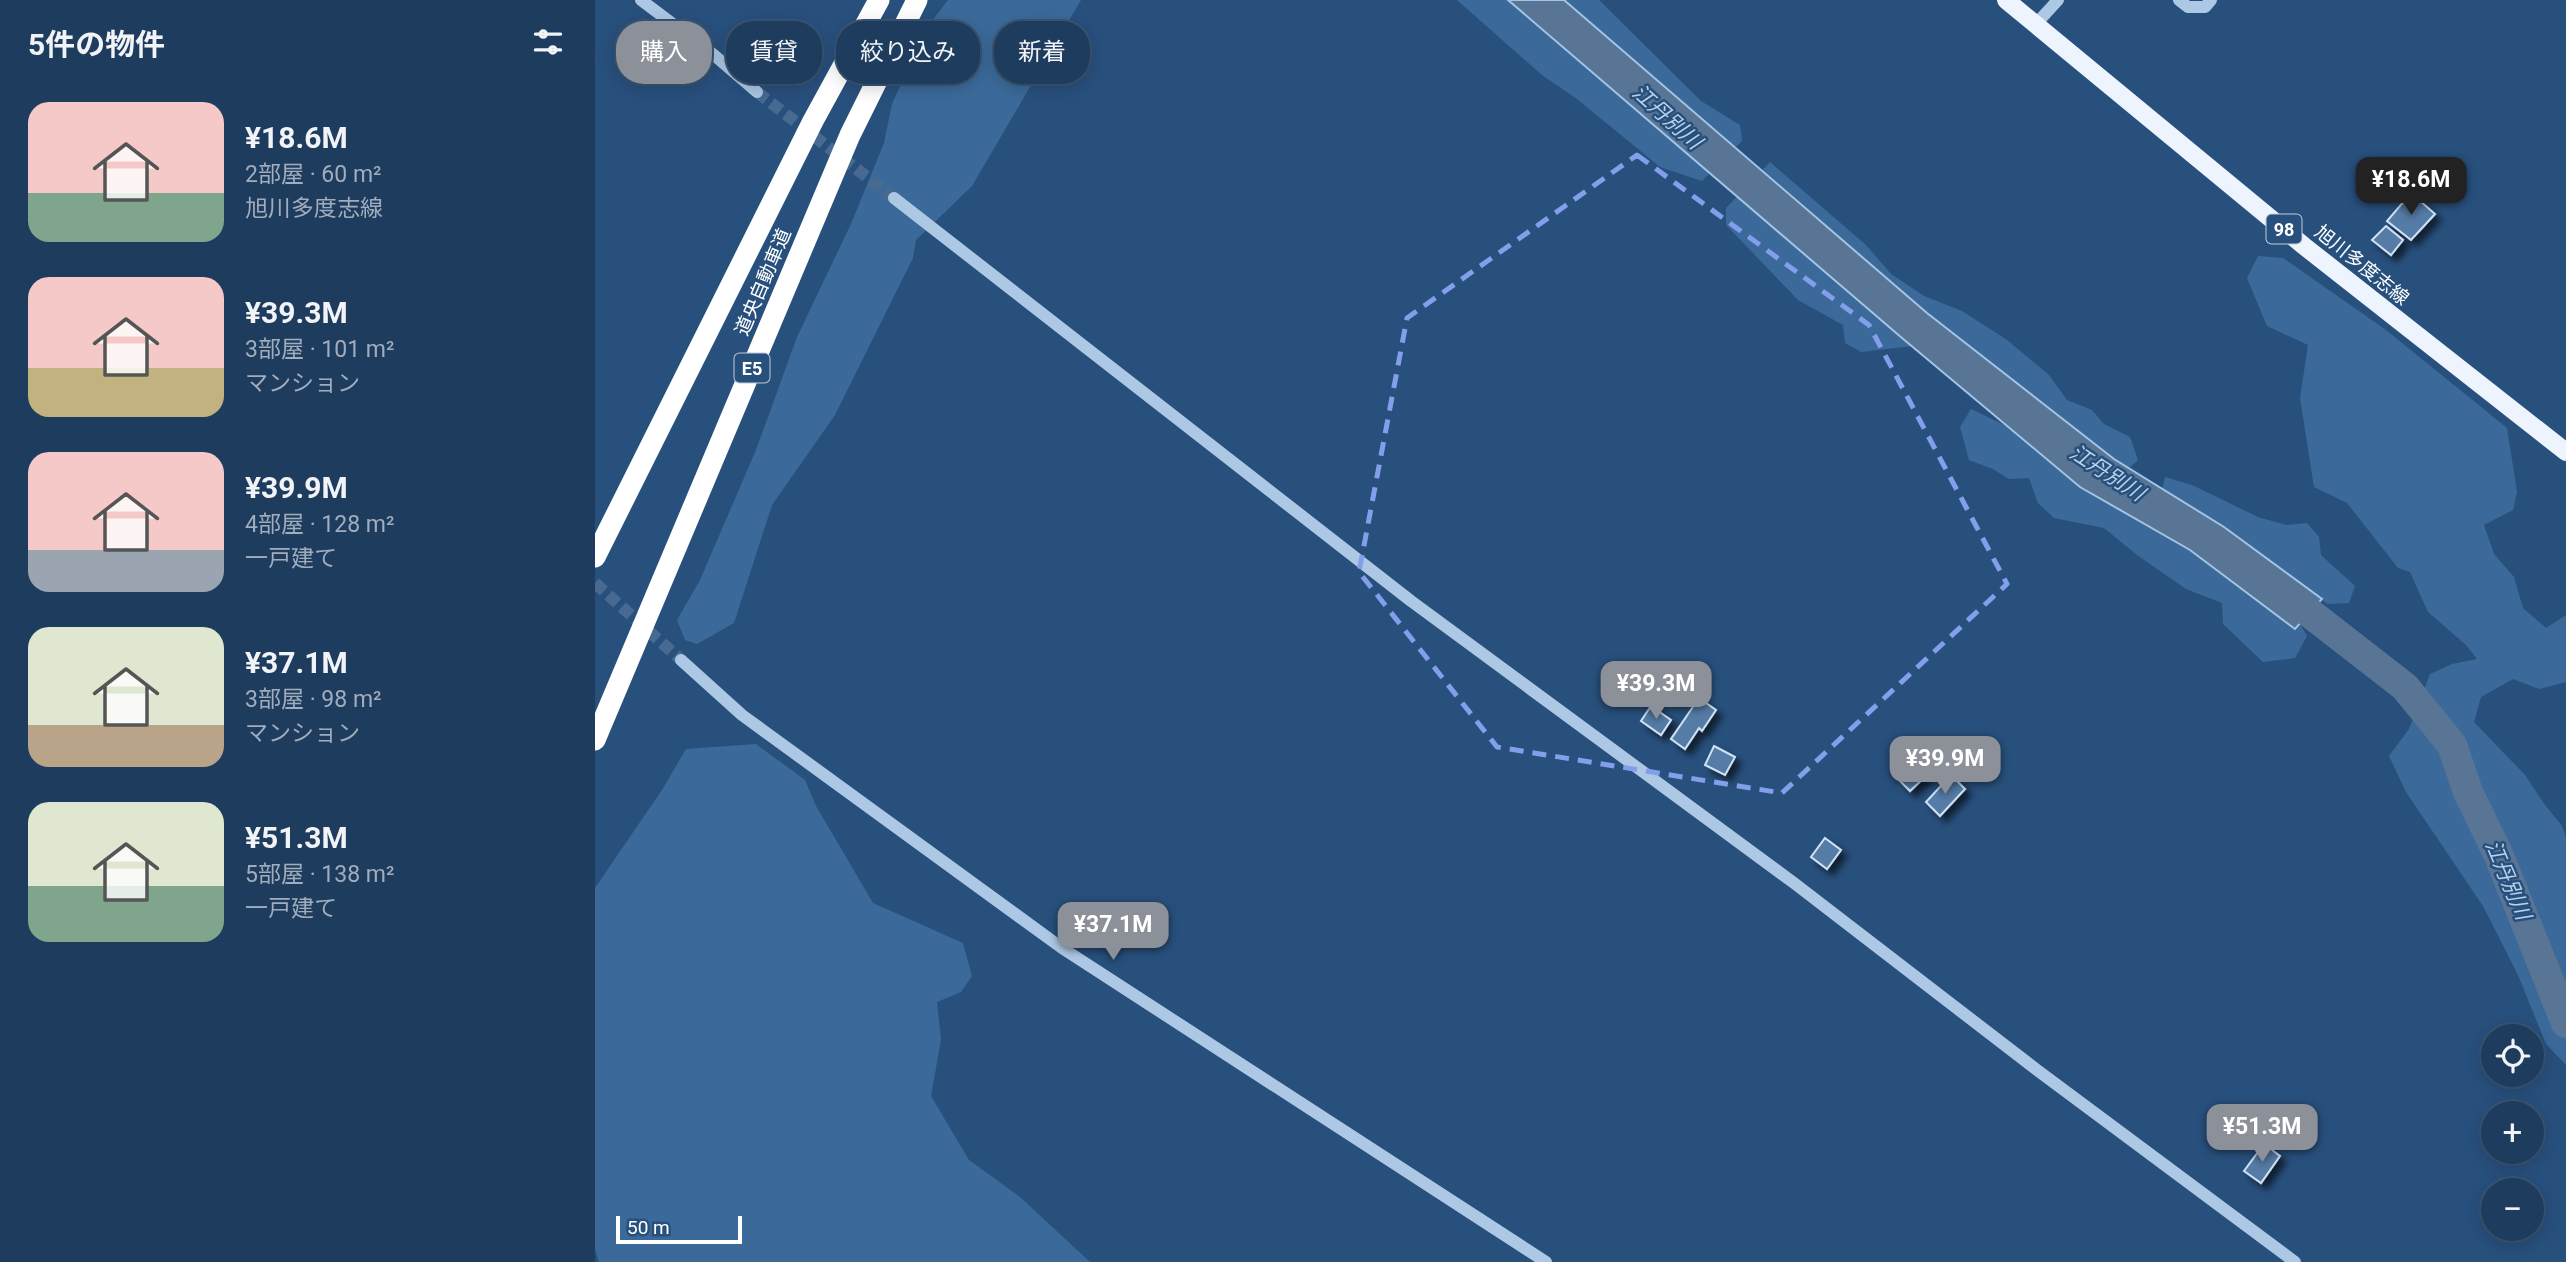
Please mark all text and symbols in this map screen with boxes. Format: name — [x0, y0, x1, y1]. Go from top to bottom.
chip: 購入 — [616, 21, 712, 84]
chip: 賃貸 — [726, 21, 822, 84]
chip: 絞り込み — [836, 21, 980, 84]
chip: 新着 — [994, 21, 1090, 84]
icon: filters — [529, 23, 567, 61]
text: 5件の物件 — [28, 27, 165, 62]
water label: 江丹別川 — [1628, 80, 1708, 155]
text: ¥18.6M — [245, 120, 348, 155]
icon: home — [84, 130, 168, 214]
pin: ¥18.6M — [2354, 158, 2468, 217]
text: 2部屋 · 60 m² — [245, 161, 382, 188]
text: ¥18.6M — [2372, 166, 2450, 193]
text: 旭川多度志線 — [245, 195, 383, 222]
road number: 98 — [2267, 214, 2301, 244]
street label: 旭川多度志線 — [2310, 220, 2414, 310]
street label: 道央自動車道 — [730, 225, 796, 339]
text: ¥39.3M — [245, 295, 348, 330]
icon: home — [84, 305, 168, 389]
text: 3部屋 · 101 m² — [245, 336, 394, 363]
road number: E5 — [735, 354, 769, 382]
text: マンション — [245, 370, 360, 397]
water label: 江丹別川 — [2065, 440, 2150, 507]
text: ¥39.9M — [245, 470, 348, 505]
icon: home — [84, 480, 168, 564]
text: 4部屋 · 128 m² — [245, 511, 394, 538]
text: 一戸建て — [245, 545, 337, 572]
text: ¥37.1M — [245, 645, 348, 680]
icon: home — [84, 655, 168, 739]
pin: ¥39.3M — [1599, 662, 1713, 721]
text: ¥39.3M — [1617, 670, 1695, 697]
text: 3部屋 · 98 m² — [245, 686, 382, 713]
text: マンション — [245, 720, 360, 747]
pin: ¥39.9M — [1888, 736, 2002, 796]
text: ¥39.9M — [1906, 745, 1984, 772]
text: ¥51.3M — [245, 820, 348, 855]
icon: home — [84, 830, 168, 914]
water label: 江丹別川 — [2481, 837, 2536, 925]
text: 5部屋 · 138 m² — [245, 861, 394, 888]
text: 一戸建て — [245, 895, 337, 922]
pin: ¥37.1M — [1056, 902, 1170, 962]
text: ¥37.1M — [1074, 911, 1152, 938]
map controls — [2481, 1024, 2544, 1241]
button: locate — [2481, 1024, 2544, 1087]
button: + — [2481, 1101, 2544, 1164]
pin: ¥51.3M — [2205, 1104, 2319, 1164]
text: ¥51.3M — [2223, 1113, 2301, 1140]
button: − — [2481, 1178, 2544, 1241]
scale bar — [616, 1213, 742, 1245]
text: 50 m — [627, 1216, 670, 1239]

